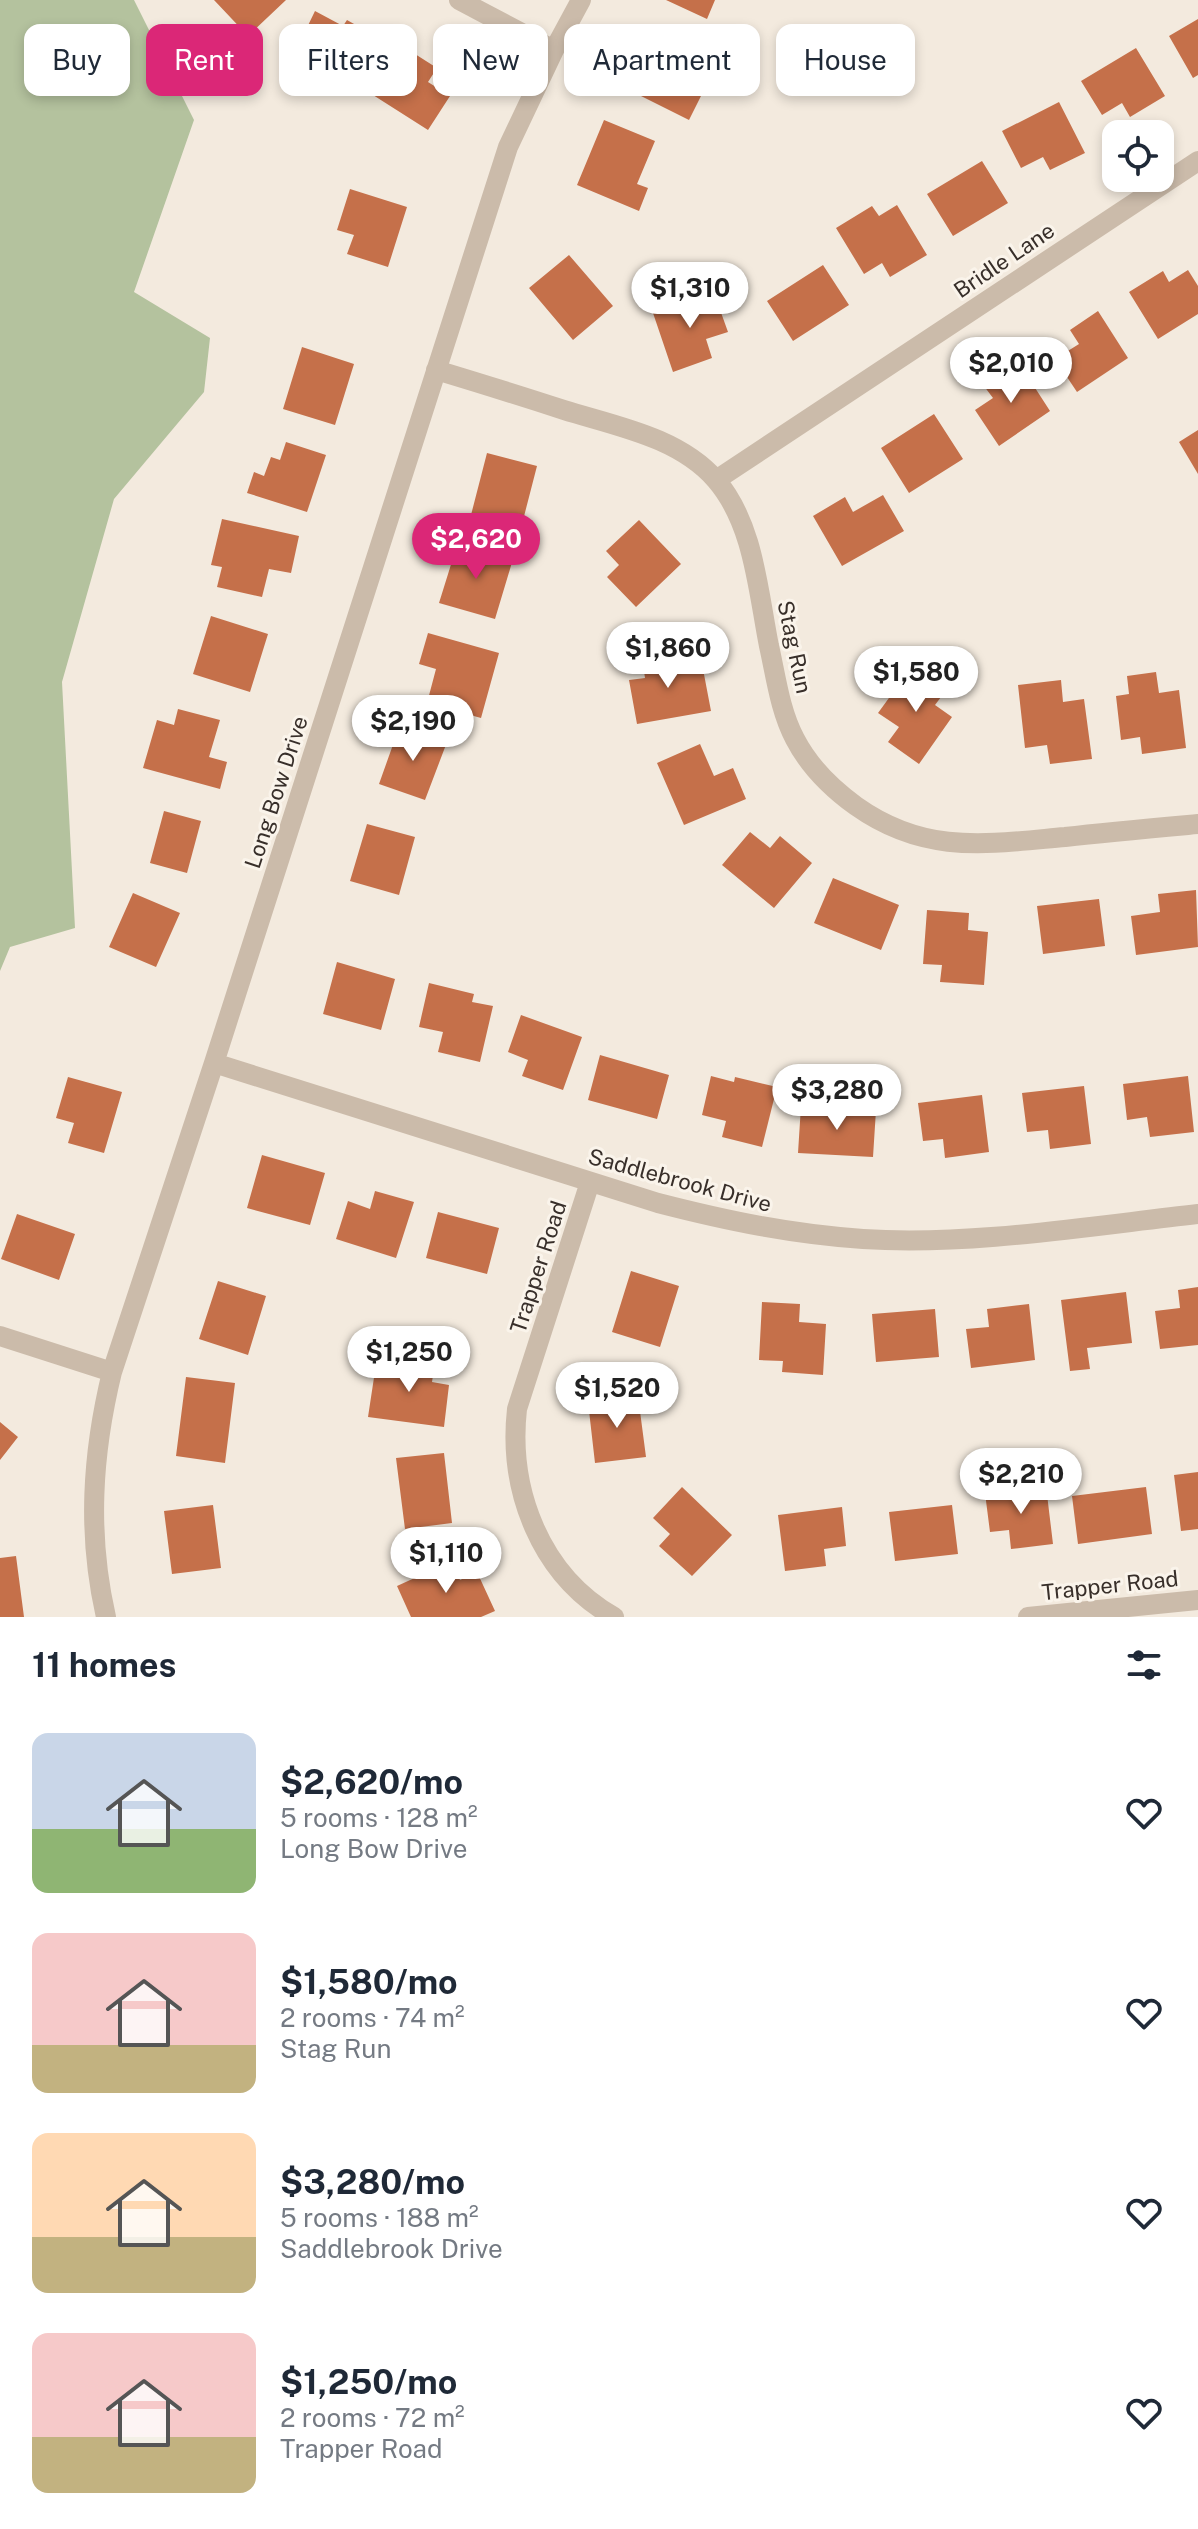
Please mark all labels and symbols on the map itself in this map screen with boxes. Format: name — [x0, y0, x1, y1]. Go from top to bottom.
street label: Bridle Lane — [949, 217, 1059, 303]
pin: $1,310 — [625, 262, 755, 330]
pin: $2,010 — [946, 337, 1076, 405]
pin: $2,620 — [411, 513, 541, 581]
street label: Stag Run — [772, 598, 818, 696]
pin: $1,860 — [603, 622, 733, 690]
pin: $1,580 — [851, 646, 981, 714]
pin: $2,190 — [348, 695, 478, 763]
street label: Long Bow Drive — [239, 713, 313, 871]
pin: $3,280 — [772, 1064, 902, 1132]
street label: Saddlebrook Drive — [586, 1143, 774, 1217]
street label: Trapper Road — [504, 1198, 572, 1336]
pin: $1,250 — [344, 1326, 474, 1394]
pin: $1,520 — [552, 1362, 682, 1430]
pin: $2,210 — [956, 1448, 1086, 1516]
pin: $1,110 — [381, 1527, 511, 1595]
street label: Trapper Road — [1040, 1565, 1180, 1605]

